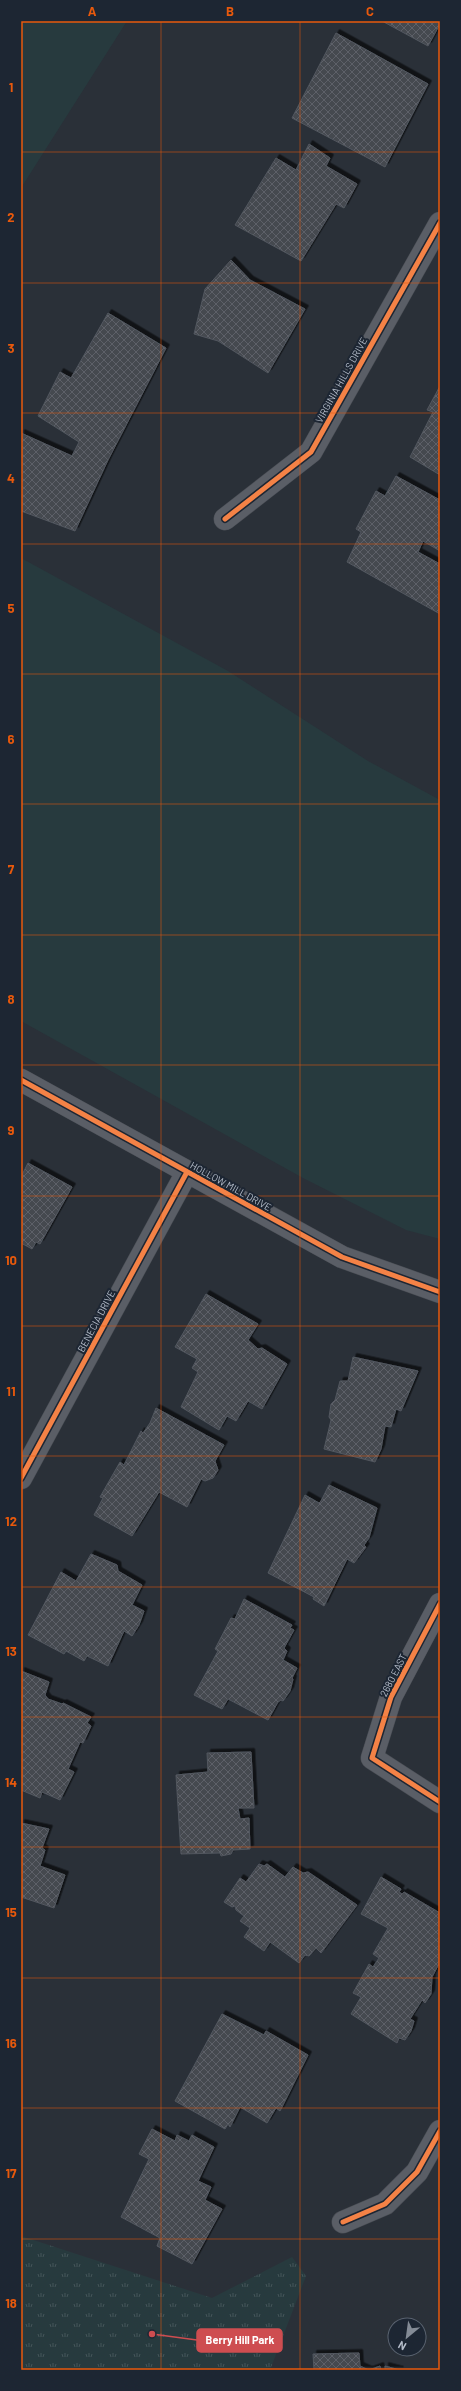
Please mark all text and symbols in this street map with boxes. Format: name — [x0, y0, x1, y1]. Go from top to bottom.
text: A — [88, 3, 97, 19]
text: B — [226, 3, 234, 19]
text: C — [366, 3, 374, 19]
text: 1 — [9, 79, 13, 95]
text: 2 — [7, 209, 15, 225]
street label: VIRGINIA HILLS DRIVE — [313, 335, 369, 425]
text: 3 — [7, 340, 15, 356]
text: 4 — [7, 470, 15, 486]
text: 5 — [7, 600, 15, 616]
text: 6 — [8, 731, 15, 747]
text: 7 — [8, 861, 15, 877]
text: 8 — [7, 991, 15, 1007]
text: 9 — [8, 1122, 15, 1138]
street label: HOLLOW MILL DRIVE — [188, 1159, 274, 1213]
text: 10 — [5, 1252, 17, 1268]
street label: BENECIA DRIVE — [75, 1288, 117, 1354]
text: 11 — [6, 1383, 16, 1399]
text: 12 — [5, 1513, 17, 1529]
text: 13 — [5, 1643, 17, 1659]
street label: 2680 EAST — [377, 1651, 409, 1698]
text: 14 — [5, 1774, 17, 1790]
text: 15 — [5, 1904, 17, 1920]
text: 16 — [5, 2035, 17, 2051]
text: 17 — [5, 2165, 17, 2181]
text: 18 — [5, 2295, 17, 2311]
north arrow — [387, 2317, 427, 2357]
callout: Berry Hill Park — [197, 2329, 282, 2352]
text: Berry Hill Park — [206, 2333, 275, 2346]
text: N — [396, 2339, 408, 2354]

